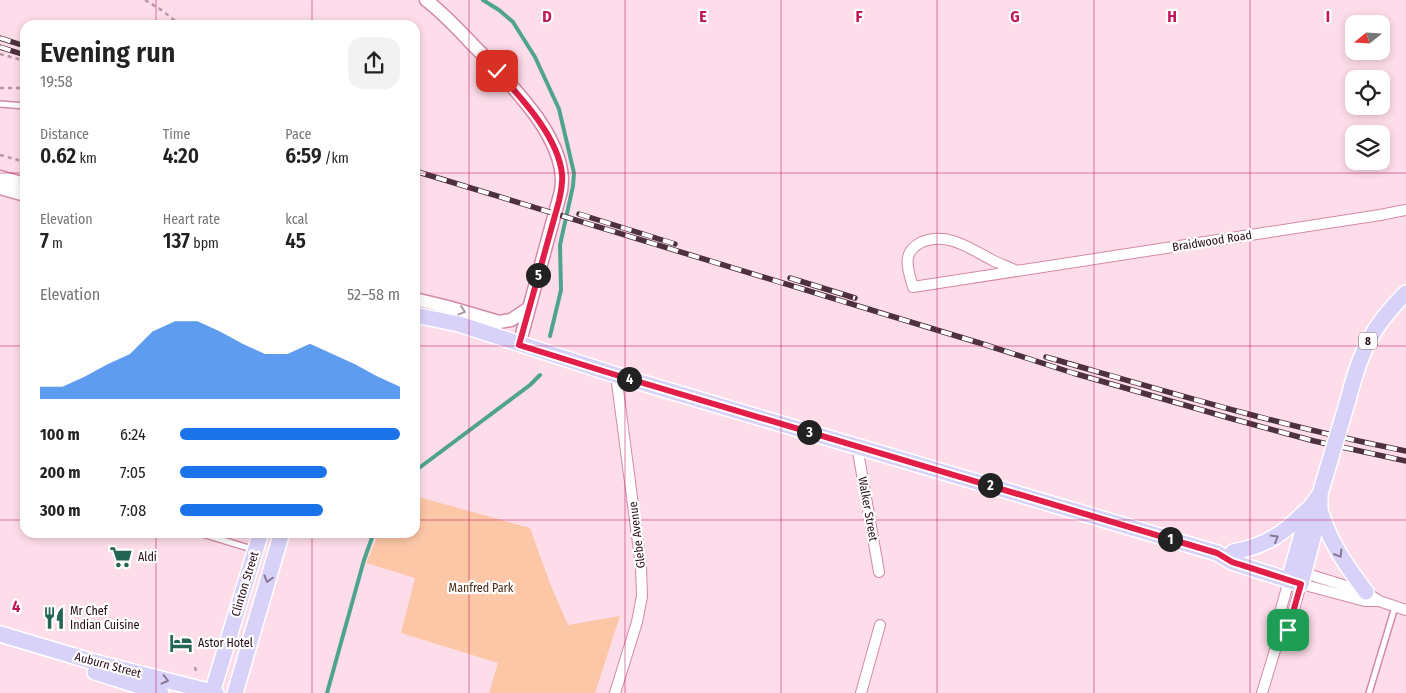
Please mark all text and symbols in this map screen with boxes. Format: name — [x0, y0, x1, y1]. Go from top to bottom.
text: D — [542, 7, 552, 26]
text: E — [699, 7, 707, 26]
text: F — [855, 7, 863, 26]
text: G — [1010, 7, 1020, 26]
text: H — [1167, 7, 1177, 26]
text: I — [1326, 7, 1330, 26]
north arrow — [1345, 15, 1390, 60]
map controls — [1345, 15, 1390, 170]
text: Evening run — [40, 36, 175, 69]
button: share — [348, 37, 400, 89]
pin — [476, 50, 518, 92]
icon: check — [483, 57, 511, 85]
button: locate — [1345, 70, 1390, 115]
text: 19:58 — [40, 72, 73, 91]
button: layers — [1345, 125, 1390, 170]
text: Distance — [40, 126, 89, 143]
text: Time — [163, 126, 190, 143]
text: Pace — [285, 126, 311, 143]
text: 0.62 — [40, 143, 76, 169]
text: 4:20 — [163, 143, 199, 169]
text: 6:59 — [285, 143, 322, 169]
text: km — [76, 150, 97, 167]
text: /km — [322, 150, 349, 167]
text: Elevation — [40, 211, 93, 228]
text: Heart rate — [163, 211, 220, 228]
text: kcal — [285, 211, 308, 228]
text: 7 — [40, 228, 49, 254]
text: 137 — [163, 228, 190, 254]
text: 45 — [285, 228, 306, 254]
street label: Braidwood Road — [1171, 228, 1253, 254]
text: m — [49, 235, 63, 252]
text: bpm — [190, 235, 219, 252]
pin: 5 — [526, 262, 550, 288]
text: 5 — [535, 267, 542, 284]
text: Elevation — [40, 285, 100, 304]
text: 52–58 m — [347, 285, 400, 304]
one-way arrow — [458, 306, 466, 316]
road number: 8 — [1359, 332, 1377, 350]
pin: 4 — [616, 366, 642, 392]
text: 4 — [626, 371, 633, 388]
pin: 3 — [796, 420, 822, 444]
text: 3 — [806, 424, 813, 441]
text: 100 m — [40, 425, 80, 444]
text: 6:24 — [120, 425, 146, 444]
text: 200 m — [40, 463, 80, 482]
text: 7:05 — [120, 463, 146, 482]
pin: 2 — [978, 472, 1002, 498]
street label: Walker Street — [855, 476, 881, 543]
text: 2 — [987, 477, 994, 494]
text: 300 m — [40, 501, 81, 520]
text: 7:08 — [120, 501, 146, 520]
street label: Glebe Avenue — [626, 501, 648, 569]
pin: 1 — [1158, 526, 1182, 552]
text: 1 — [1168, 531, 1173, 548]
one-way arrow — [1269, 534, 1278, 544]
supermarket icon: Aldi — [108, 544, 134, 570]
one-way arrow — [1332, 548, 1342, 557]
place label: Aldi — [138, 550, 157, 564]
street label: Clinton Street — [228, 550, 262, 618]
one-way arrow — [264, 575, 274, 583]
park label: Manfred Park — [449, 581, 514, 595]
text: 4 — [12, 597, 20, 616]
place label: Mr Chef Indian Cuisine — [70, 604, 140, 632]
restaurant icon: Mr Chef Indian Cuisine — [41, 605, 67, 631]
pin — [1267, 609, 1309, 651]
icon: arrive — [1274, 616, 1302, 644]
hotel icon: Astor Hotel — [168, 630, 194, 656]
place label: Astor Hotel — [198, 636, 253, 650]
street label: Auburn Street — [73, 649, 143, 681]
one-way arrow — [160, 674, 169, 685]

